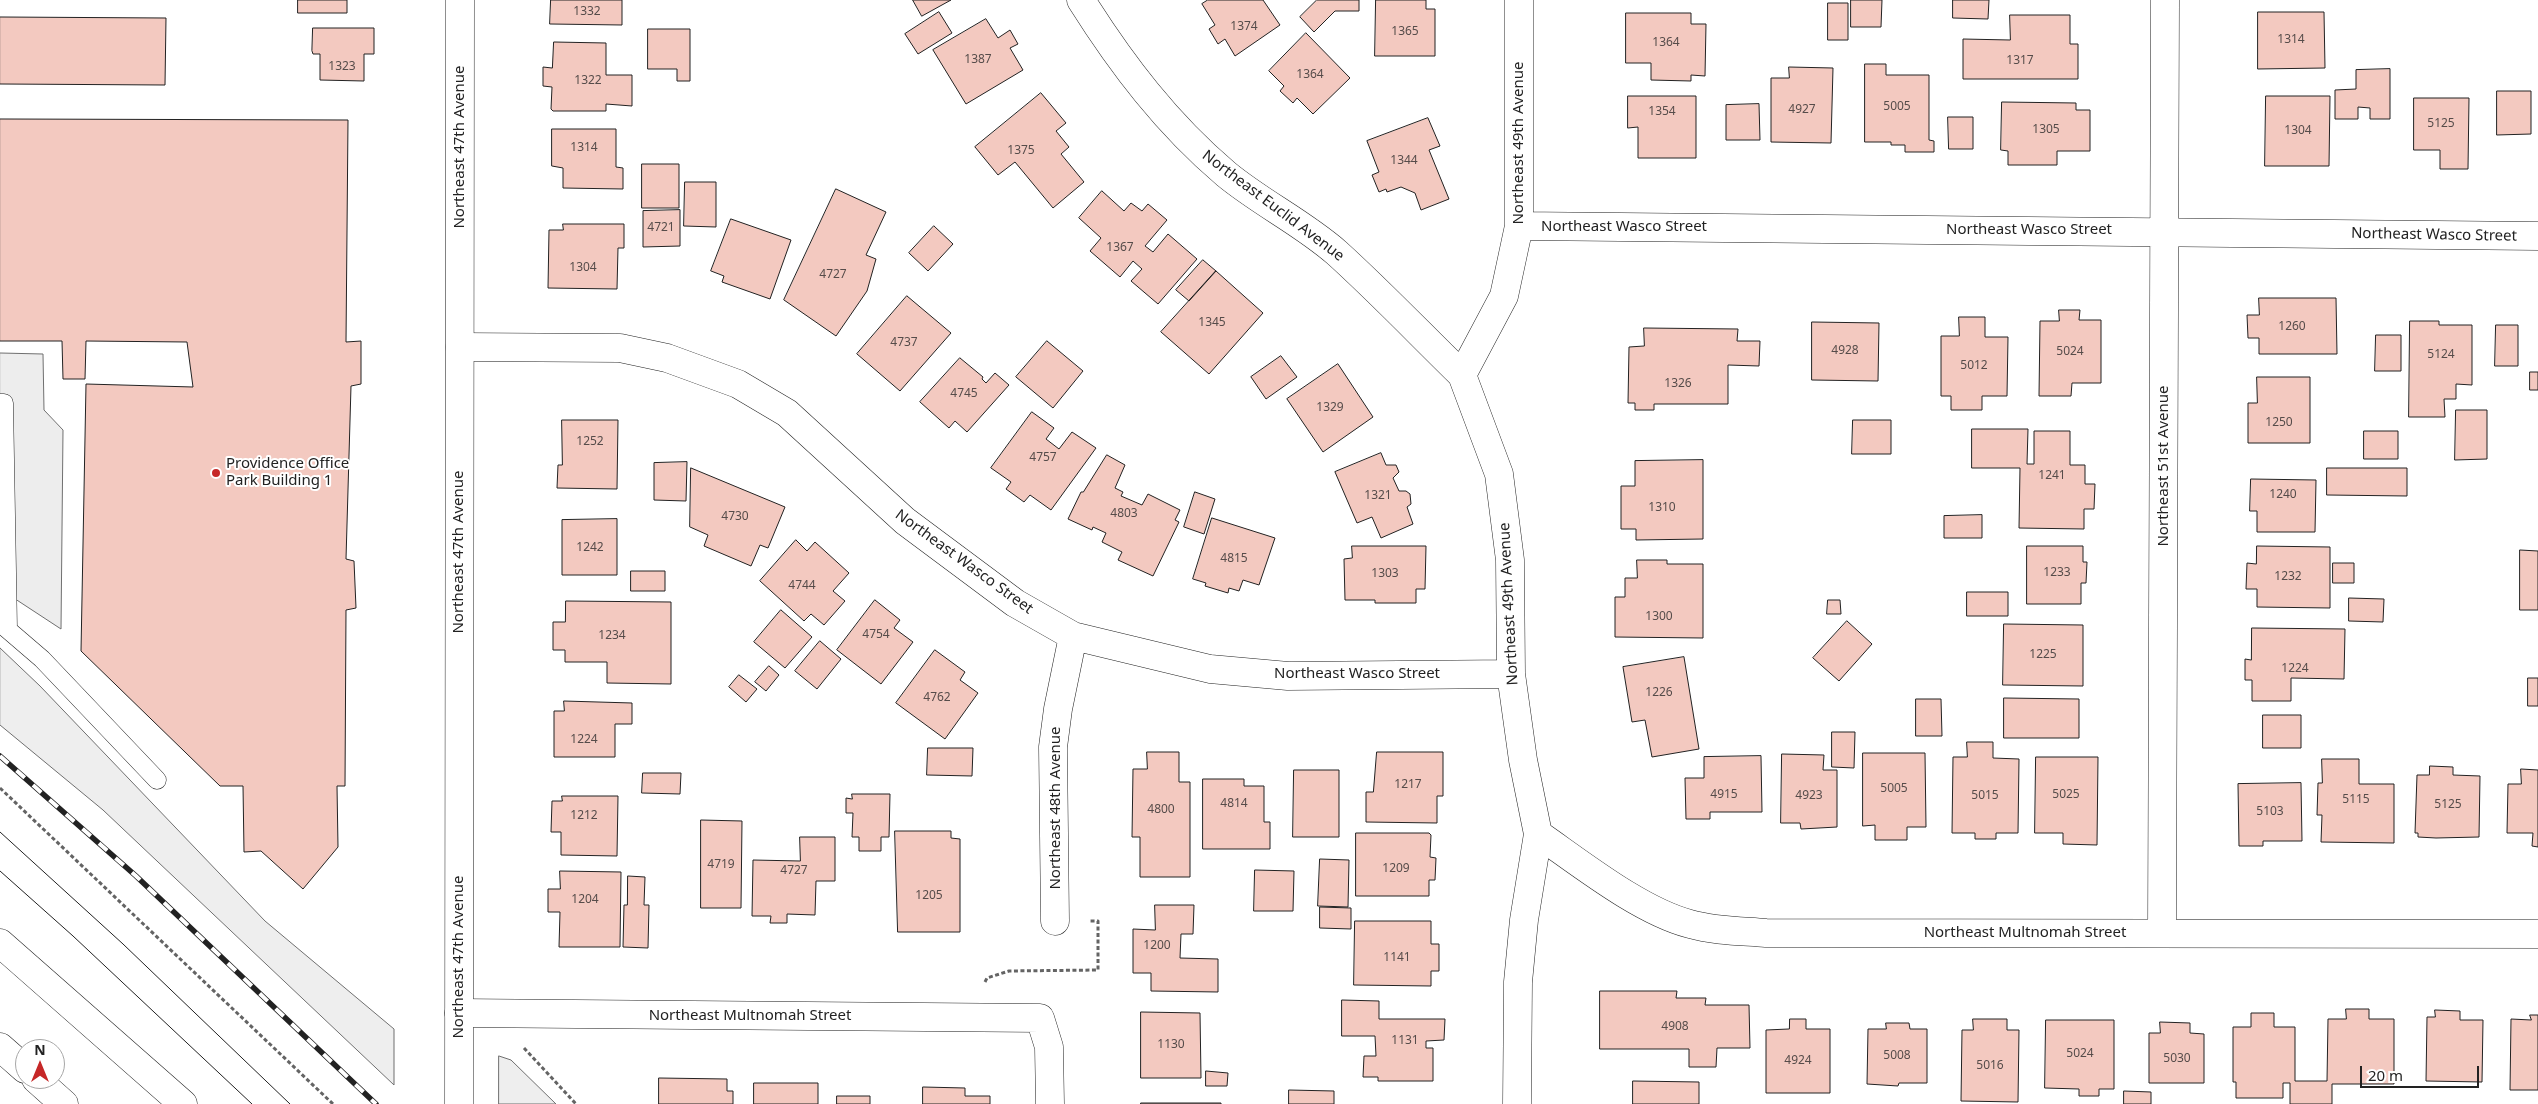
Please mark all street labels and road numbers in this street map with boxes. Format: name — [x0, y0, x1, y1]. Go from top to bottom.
street label: Northeast 49th Avenue — [1510, 61, 1528, 225]
street label: Northeast 47th Avenue — [451, 65, 469, 229]
street label: Northeast Euclid Avenue — [1198, 147, 1348, 265]
street label: Northeast Wasco Street — [1541, 218, 1707, 236]
street label: Northeast Wasco Street — [1946, 221, 2112, 239]
street label: Northeast Wasco Street — [2351, 225, 2517, 245]
street label: Northeast 51st Avenue — [2155, 385, 2173, 547]
street label: Northeast 47th Avenue — [450, 470, 468, 634]
street label: Northeast Wasco Street — [892, 506, 1036, 618]
street label: Northeast 49th Avenue — [1496, 522, 1522, 686]
street label: Northeast Wasco Street — [1274, 665, 1440, 683]
street label: Northeast 48th Avenue — [1047, 726, 1065, 890]
street label: Northeast 47th Avenue — [450, 875, 468, 1039]
street label: Northeast Multnomah Street — [1924, 924, 2126, 942]
street label: Northeast Multnomah Street — [649, 1007, 851, 1025]

